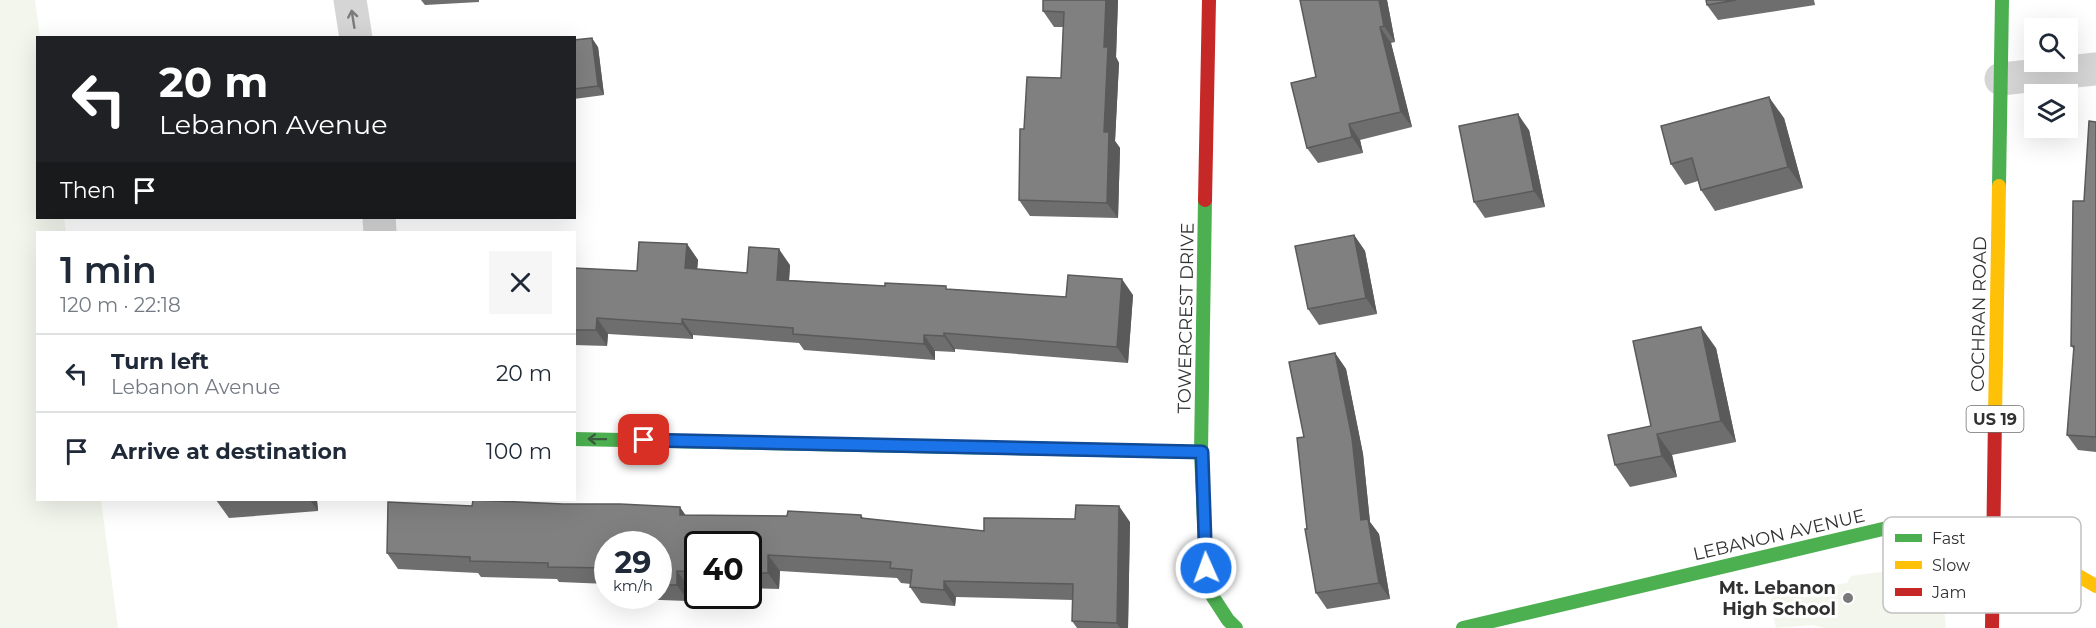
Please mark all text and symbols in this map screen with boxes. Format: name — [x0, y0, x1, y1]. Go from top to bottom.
one-way arrow — [347, 9, 358, 29]
map controls — [2024, 18, 2078, 138]
button: search — [2024, 18, 2078, 72]
text: 20 m — [159, 56, 268, 108]
icon: left — [60, 60, 138, 138]
button: layers — [2024, 84, 2078, 138]
text: Lebanon Avenue — [159, 108, 388, 141]
icon: arrive — [128, 174, 161, 207]
text: Then — [60, 177, 116, 204]
street label: TOWERCREST DRIVE — [1173, 222, 1199, 414]
street label: COCHRAN ROAD — [1967, 236, 1991, 392]
text: 1 min — [60, 248, 157, 292]
button: close — [489, 251, 552, 314]
text: 120 m · 22:18 — [60, 293, 181, 317]
text: Turn left — [111, 348, 209, 375]
icon: left — [60, 357, 93, 390]
text: 20 m — [496, 360, 552, 387]
text: Lebanon Avenue — [111, 375, 280, 399]
road number: US 19 — [1966, 406, 2024, 432]
pin — [618, 414, 669, 465]
icon: arrive — [627, 423, 660, 456]
one-way arrow — [588, 433, 608, 445]
icon: arrive — [60, 435, 93, 468]
text: Arrive at destination — [111, 438, 347, 465]
text: 100 m — [486, 438, 552, 465]
street label: LEBANON AVENUE — [1691, 505, 1867, 565]
legend — [1883, 517, 2081, 613]
text: Fast — [1932, 529, 1966, 548]
speed limit sign: 40 — [684, 531, 762, 609]
position arrow — [1174, 536, 1238, 600]
text: 29 — [615, 544, 651, 581]
text: Slow — [1932, 556, 1970, 575]
text: km/h — [613, 576, 653, 595]
place label: Mt. Lebanon High School — [1719, 577, 1836, 620]
text: Jam — [1931, 583, 1966, 602]
marker: Mt. Lebanon High School — [1841, 591, 1855, 605]

